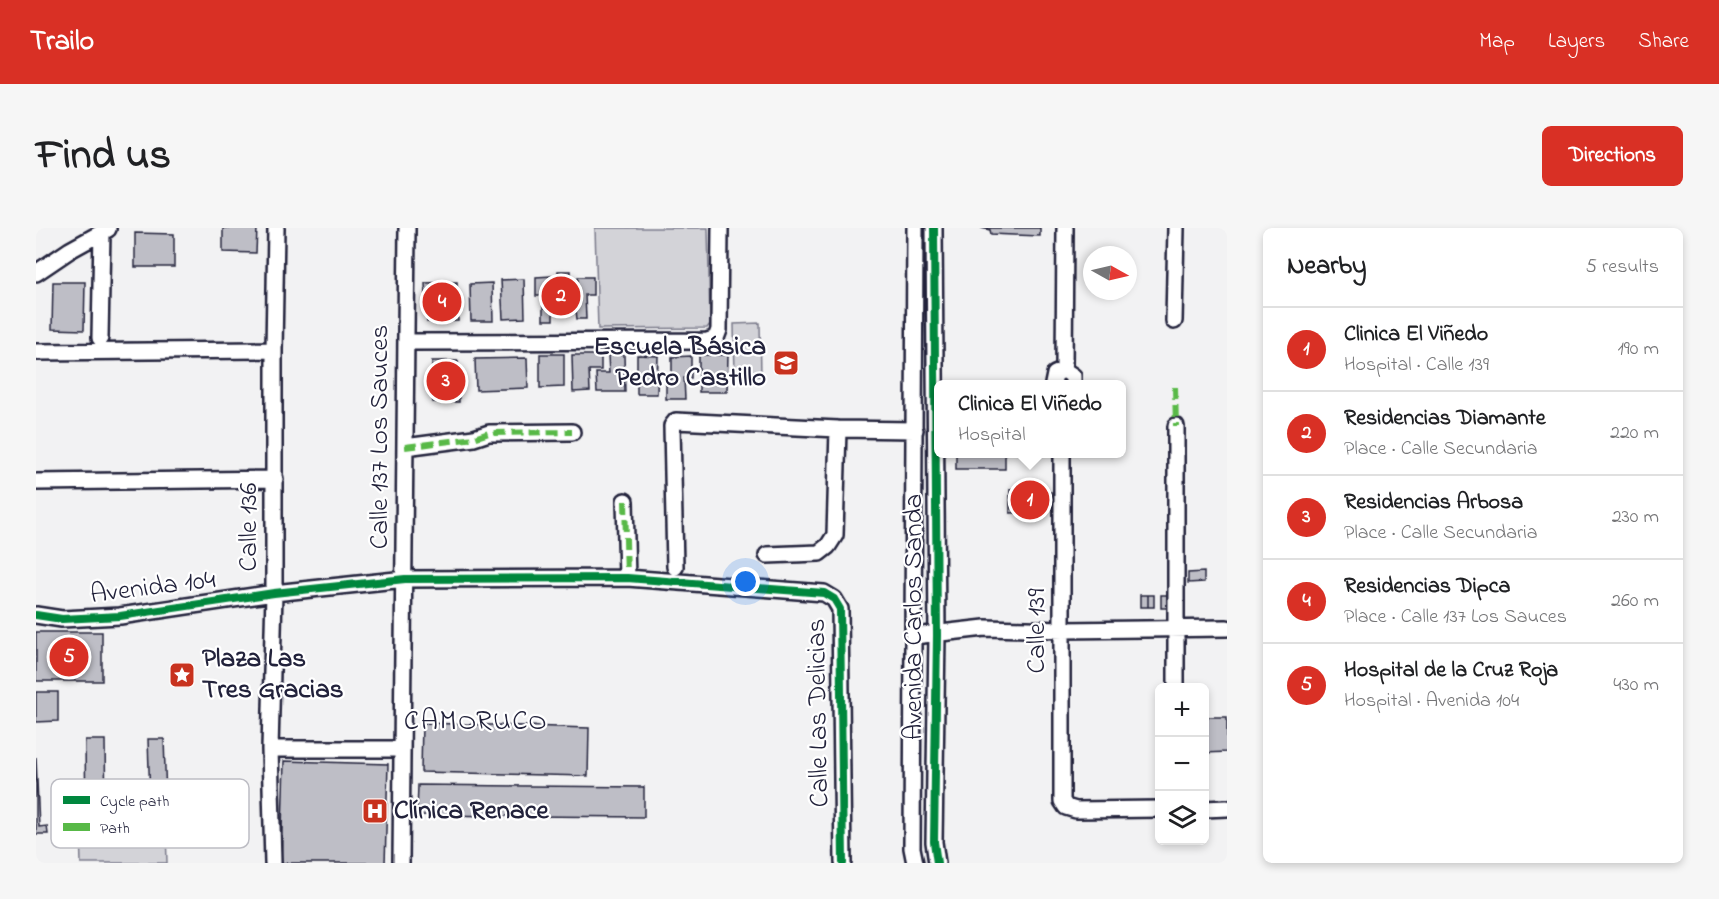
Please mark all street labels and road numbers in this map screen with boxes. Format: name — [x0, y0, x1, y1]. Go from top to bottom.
street label: Calle 137 Los Sauces — [361, 325, 400, 549]
street label: Calle 136 — [230, 482, 269, 571]
street label: Avenida Carlos Sanda — [895, 494, 934, 740]
street label: Avenida 104 — [88, 561, 218, 615]
street label: Calle 139 — [1018, 588, 1057, 674]
street label: Calle Las Delicias — [798, 618, 840, 808]

